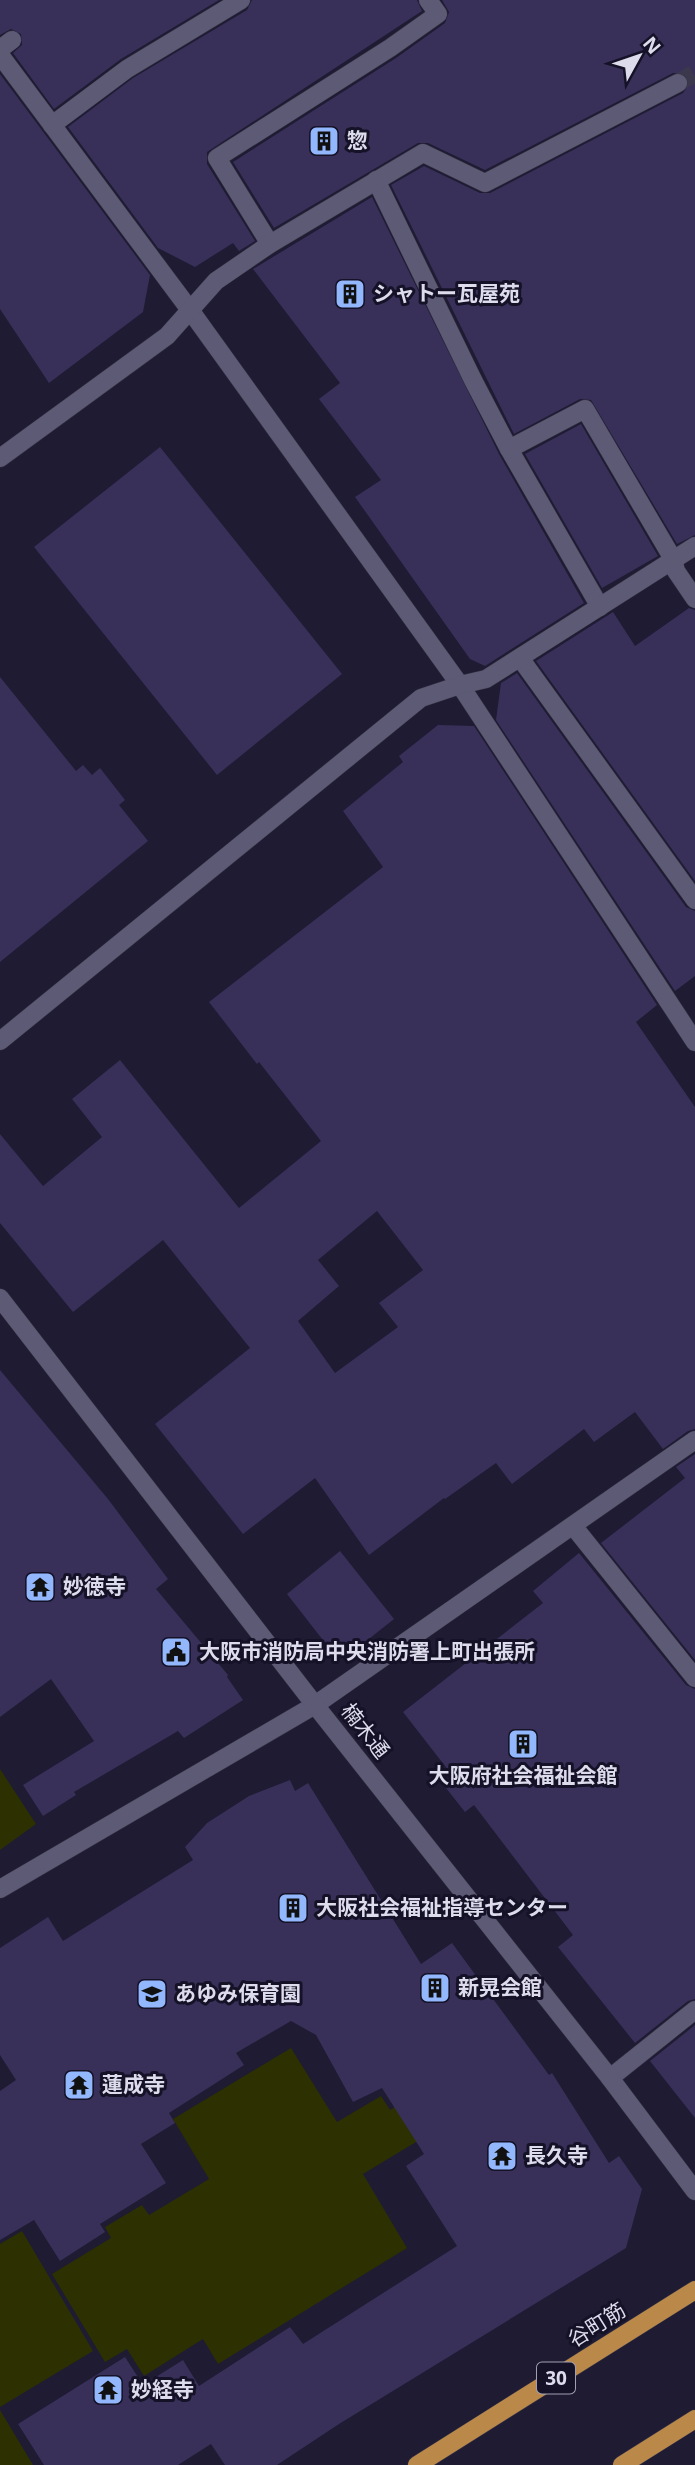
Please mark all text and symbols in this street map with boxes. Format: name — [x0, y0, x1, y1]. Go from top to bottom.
north arrow — [604, 21, 674, 91]
text: N — [637, 31, 667, 59]
building icon: 惣 — [307, 124, 341, 158]
place label: 惣 — [347, 126, 368, 154]
building icon: シャトー瓦屋苑 — [333, 277, 367, 311]
place label: シャトー瓦屋苑 — [373, 279, 520, 307]
temple icon: 妙徳寺 — [23, 1570, 57, 1604]
place label: 妙徳寺 — [63, 1572, 126, 1600]
public building icon: 大阪市消防局中央消防署上町出張所 — [159, 1635, 193, 1669]
place label: 大阪市消防局中央消防署上町出張所 — [199, 1637, 535, 1665]
street label: 楠木通 — [335, 1697, 396, 1764]
building icon: 大阪府社会福祉会館 — [506, 1727, 540, 1761]
place label: 大阪府社会福祉会館 — [429, 1761, 618, 1789]
building icon: 大阪社会福祉指導センター — [276, 1891, 310, 1925]
place label: 大阪社会福祉指導センター — [316, 1893, 568, 1921]
building icon: 新晃会館 — [418, 1971, 452, 2005]
place label: 新晃会館 — [458, 1973, 542, 2001]
school or university icon: あゆみ保育園 — [135, 1977, 169, 2011]
place label: あゆみ保育園 — [175, 1979, 301, 2007]
temple icon: 蓮成寺 — [62, 2068, 96, 2102]
place label: 蓮成寺 — [102, 2070, 165, 2098]
temple icon: 長久寺 — [485, 2139, 519, 2173]
place label: 長久寺 — [525, 2141, 588, 2169]
street label: 谷町筋 — [562, 2296, 631, 2353]
road number: 30 — [537, 2362, 575, 2394]
temple icon: 妙経寺 — [91, 2373, 125, 2407]
place label: 妙経寺 — [131, 2375, 194, 2403]

